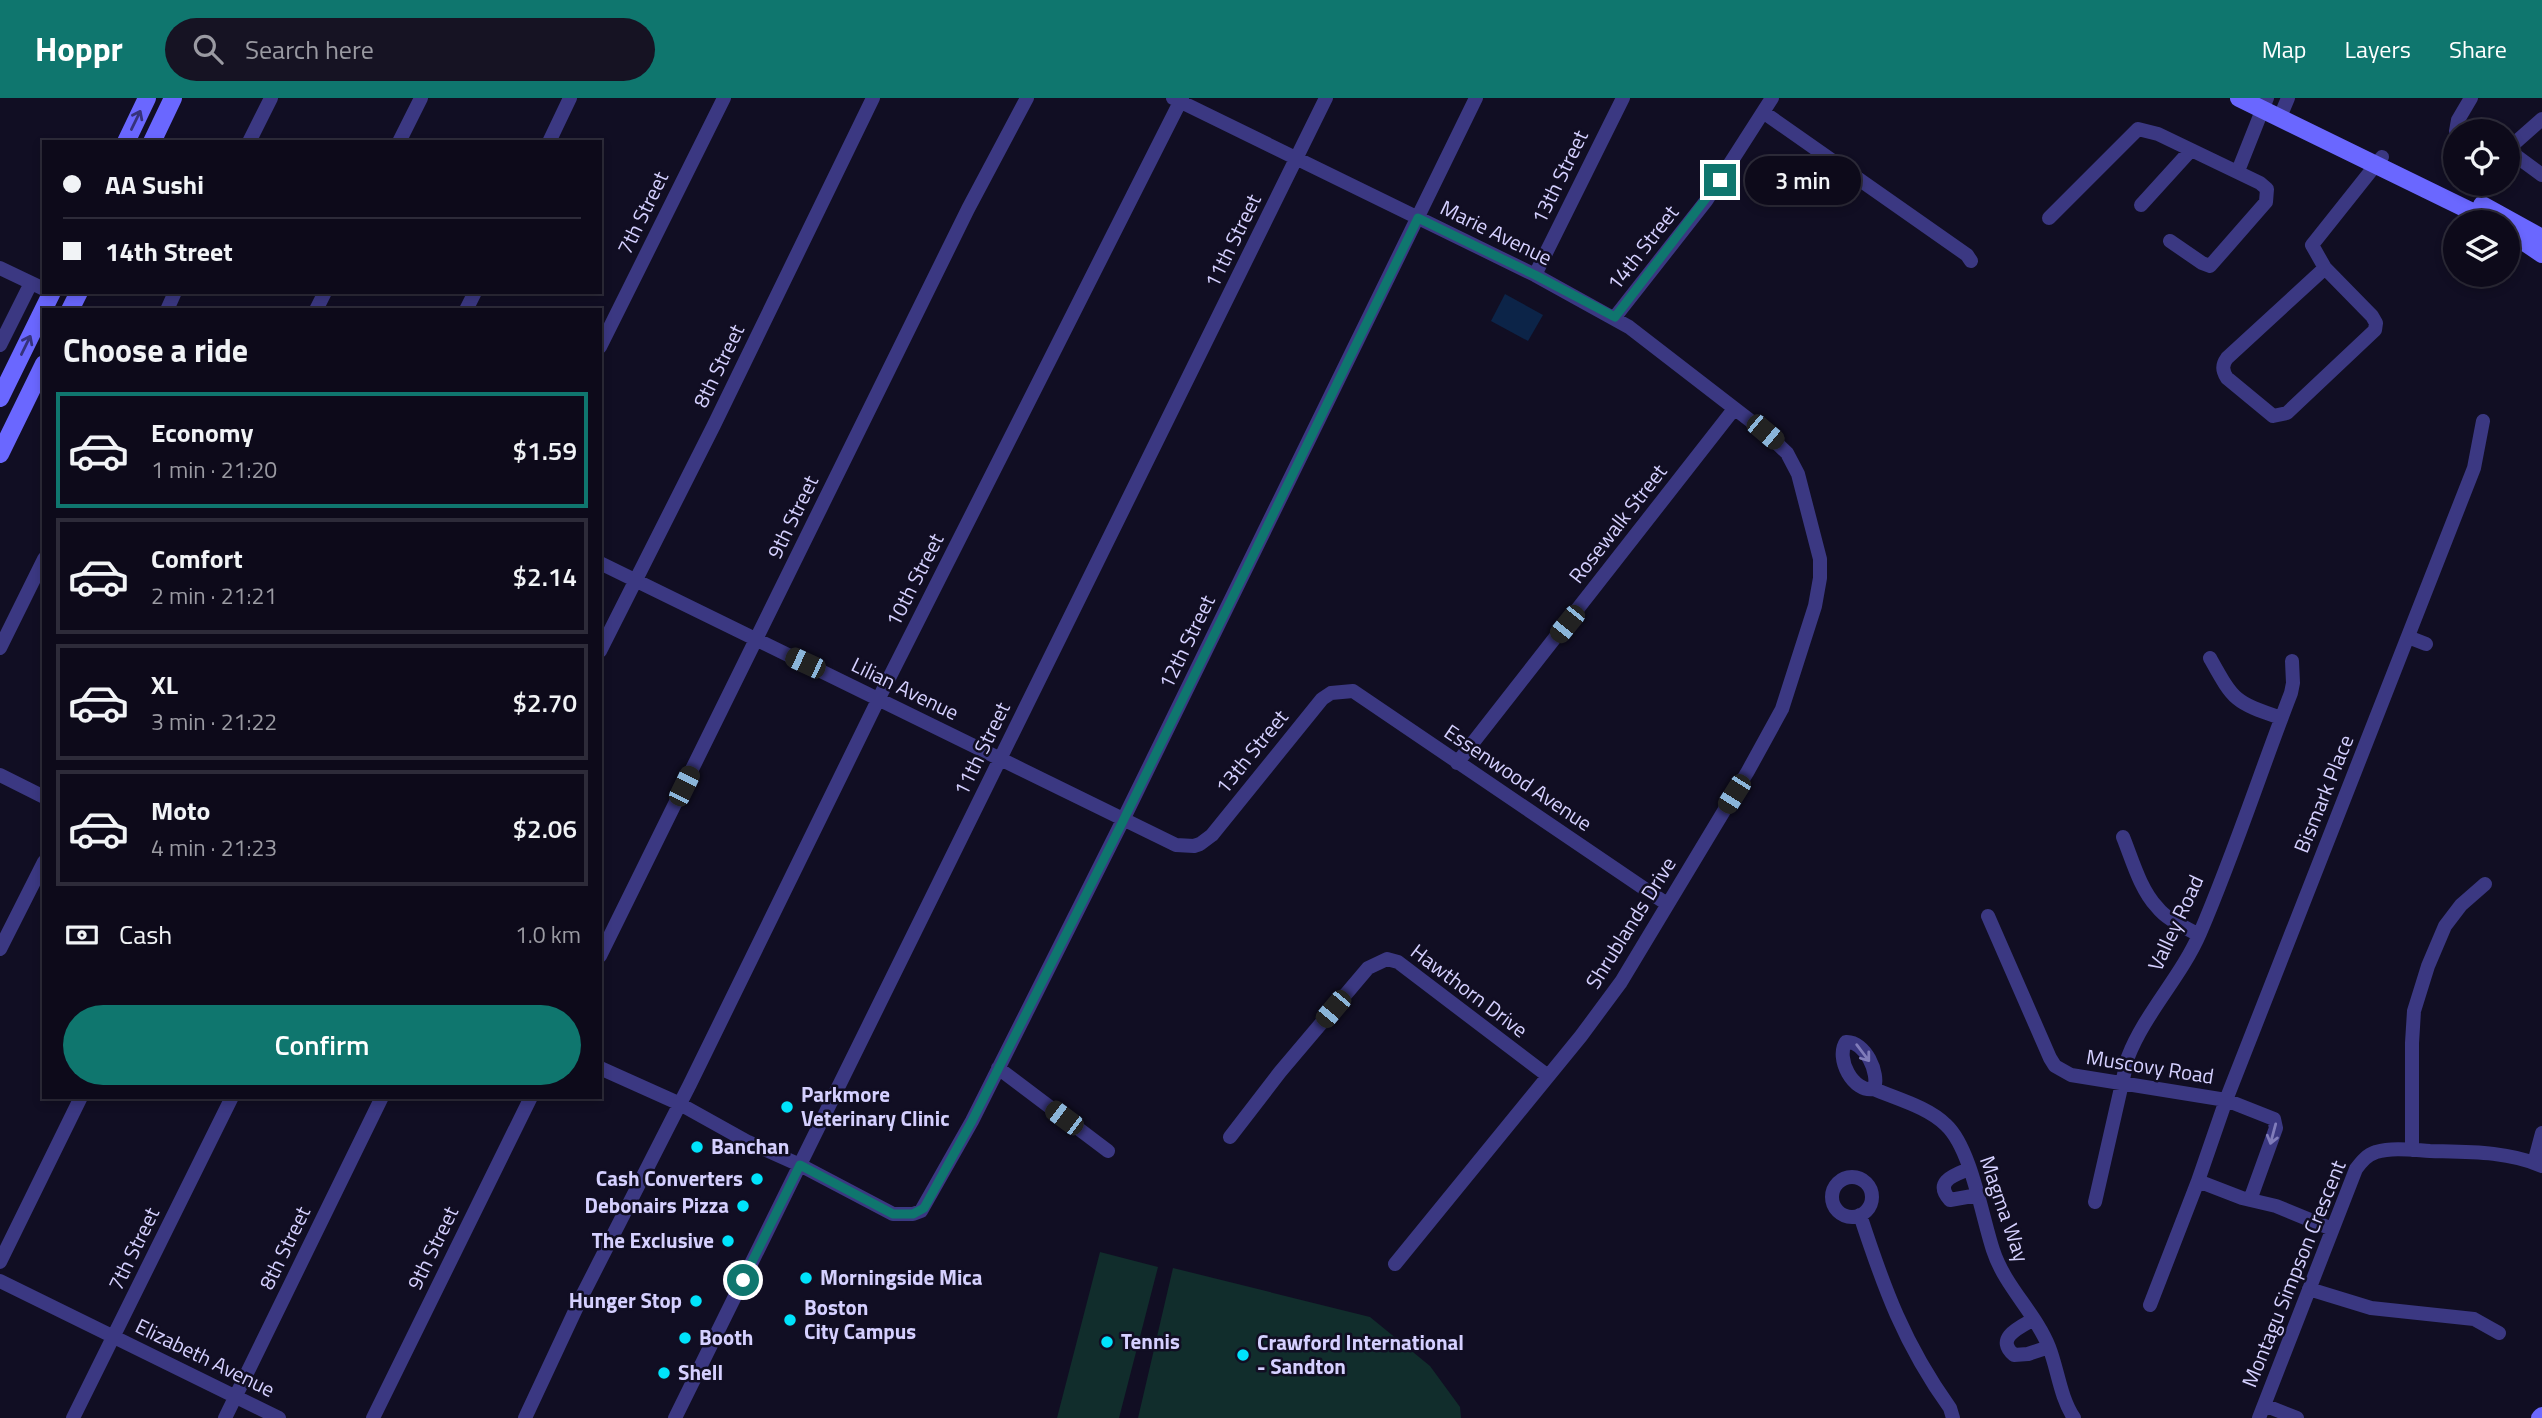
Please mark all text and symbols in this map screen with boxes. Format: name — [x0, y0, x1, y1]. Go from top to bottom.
search box — [165, 18, 655, 81]
text: Hoppr — [35, 24, 123, 74]
icon: search — [189, 30, 227, 68]
text: Search here — [245, 30, 374, 69]
text: Map — [2262, 31, 2307, 67]
text: Layers — [2345, 31, 2411, 67]
text: Share — [2449, 31, 2507, 67]
one-way arrow — [130, 110, 144, 131]
map controls — [2443, 119, 2520, 287]
button: locate — [2443, 119, 2520, 196]
street label: 13th Street — [1523, 124, 1596, 229]
callout: 3 min — [1744, 155, 1860, 204]
text: 3 min — [1775, 163, 1831, 198]
route end — [1704, 164, 1736, 196]
text: AA Sushi — [105, 165, 204, 204]
street label: 7th Street — [608, 165, 676, 260]
street label: 11th Street — [1196, 188, 1269, 293]
street label: Marie Avenue — [1435, 191, 1558, 273]
street label: 14th Street — [1599, 197, 1686, 297]
button: layers — [2443, 210, 2520, 287]
text: 14th Street — [105, 232, 233, 271]
street label: 8th Street — [684, 318, 752, 413]
text: Choose a ride — [63, 326, 248, 374]
one-way arrow — [20, 335, 33, 356]
car — [1743, 410, 1788, 454]
text: Economy — [151, 413, 253, 452]
icon: car — [67, 419, 130, 482]
text: $1.59 — [513, 431, 577, 470]
text: 1 min · 21:20 — [151, 452, 277, 487]
street label: Rosewalk Street — [1560, 456, 1675, 590]
street label: 9th Street — [758, 469, 826, 564]
street label: 10th Street — [877, 527, 952, 632]
text: Comfort — [151, 539, 243, 578]
icon: car — [67, 545, 130, 608]
text: $2.14 — [513, 557, 577, 596]
text: 2 min · 21:21 — [151, 578, 277, 613]
street label: 12th Street — [1150, 589, 1223, 694]
car — [1546, 601, 1589, 647]
car — [782, 645, 829, 681]
street label: Lilian Avenue — [846, 648, 965, 728]
text: XL — [151, 665, 178, 704]
icon: car — [67, 671, 130, 734]
text: $2.70 — [513, 683, 577, 722]
street label: 11th Street — [945, 696, 1018, 801]
street label: 13th Street — [1207, 702, 1296, 801]
text: 3 min · 21:22 — [151, 704, 277, 739]
street label: Essenwood Avenue — [1438, 716, 1599, 839]
street label: Bismark Place — [2285, 730, 2361, 857]
car — [666, 763, 703, 809]
car — [1714, 771, 1755, 817]
text: Moto — [151, 791, 210, 830]
icon: car — [67, 797, 130, 860]
text: $2.06 — [513, 809, 577, 848]
text: 4 min · 21:23 — [151, 830, 277, 865]
street label: Shrublands Drive — [1577, 850, 1684, 995]
street label: Valley Road — [2139, 869, 2211, 976]
text: Cash — [119, 915, 172, 954]
icon: cash — [63, 916, 101, 954]
text: 1.0 km — [515, 917, 581, 952]
street label: Hawthorn Drive — [1404, 935, 1535, 1045]
car — [1312, 986, 1355, 1032]
button: Confirm — [63, 1005, 581, 1085]
street label: Muscovy Road — [2084, 1040, 2216, 1092]
one-way arrow — [1856, 1043, 1870, 1062]
place label: Parkmore Veterinary Clinic — [801, 1078, 950, 1134]
car — [1041, 1097, 1088, 1139]
marker: Parkmore Veterinary Clinic — [779, 1099, 795, 1115]
one-way arrow — [2265, 1123, 2278, 1145]
place label: Banchan — [711, 1130, 789, 1162]
marker: Banchan — [689, 1139, 705, 1155]
street label: Magma Way — [1972, 1151, 2038, 1266]
street label: Montagu Simpson Crescent — [2233, 1155, 2354, 1392]
place label: Cash Converters — [596, 1162, 743, 1194]
marker: Cash Converters — [749, 1171, 765, 1187]
place label: Debonairs Pizza — [585, 1189, 729, 1221]
marker: Debonairs Pizza — [735, 1198, 751, 1214]
street label: 8th Street — [250, 1200, 318, 1295]
street label: 9th Street — [398, 1200, 466, 1295]
street label: 7th Street — [99, 1201, 167, 1296]
place label: The Exclusive — [592, 1224, 714, 1256]
marker: The Exclusive — [720, 1233, 736, 1249]
place label: Morningside Mica — [820, 1261, 983, 1293]
route start — [727, 1264, 759, 1296]
marker: Morningside Mica — [798, 1270, 814, 1286]
place label: Hunger Stop — [569, 1284, 682, 1316]
place label: Boston City Campus — [804, 1291, 916, 1347]
marker: Hunger Stop — [688, 1293, 704, 1309]
street label: Elizabeth Avenue — [130, 1309, 281, 1405]
marker: Boston City Campus — [782, 1312, 798, 1328]
place label: Booth — [699, 1321, 753, 1353]
place label: Tennis — [1121, 1325, 1180, 1357]
place label: Crawford International - Sandton — [1257, 1326, 1464, 1382]
marker: Booth — [677, 1330, 693, 1346]
marker: Tennis — [1099, 1334, 1115, 1350]
marker: Crawford International - Sandton — [1235, 1347, 1251, 1363]
place label: Shell — [678, 1356, 723, 1388]
marker: Shell — [656, 1365, 672, 1381]

